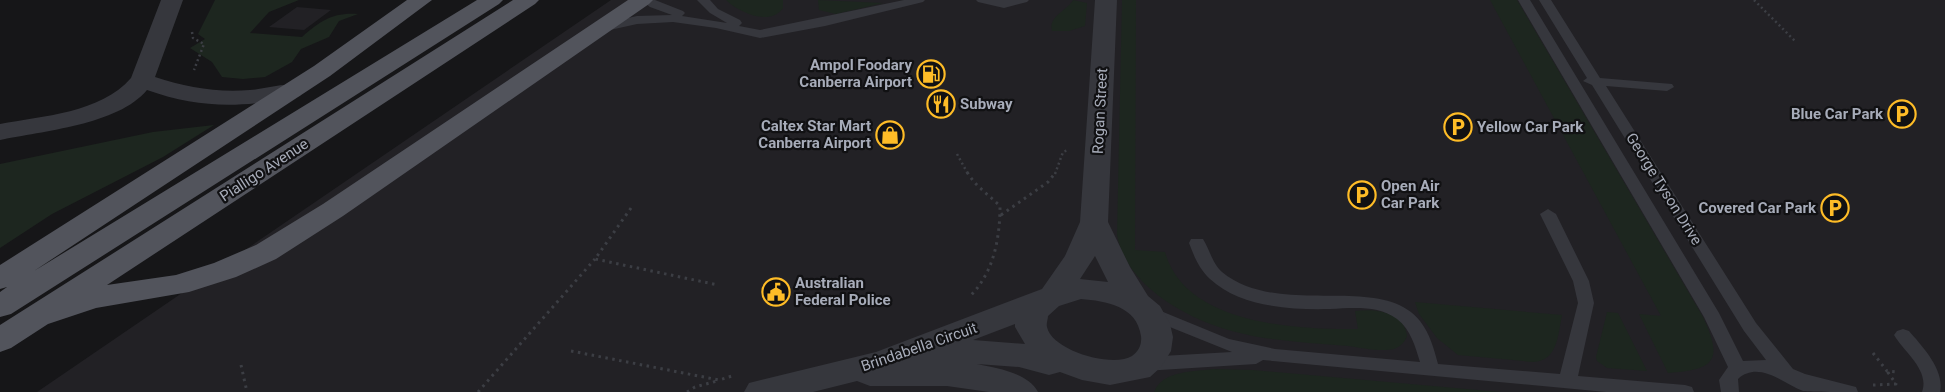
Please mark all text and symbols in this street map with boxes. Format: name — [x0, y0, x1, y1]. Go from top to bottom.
place label: Ampol Foodary Canberra Airport — [799, 56, 912, 91]
fuel station icon: Ampol Foodary Canberra Airport — [916, 59, 946, 89]
street label: Rogan Street — [1089, 68, 1111, 154]
restaurant icon: Subway — [926, 89, 956, 119]
place label: Subway — [960, 95, 1013, 113]
parking icon: Blue Car Park — [1887, 99, 1917, 129]
place label: Blue Car Park — [1791, 105, 1884, 123]
parking icon: Yellow Car Park — [1443, 112, 1473, 142]
place label: Caltex Star Mart Canberra Airport — [758, 117, 871, 152]
place label: Yellow Car Park — [1477, 118, 1584, 136]
shop icon: Caltex Star Mart Canberra Airport — [875, 120, 905, 150]
street label: George Tyson Drive — [1622, 130, 1706, 249]
street label: Pialligo Avenue — [216, 135, 312, 205]
place label: Open Air Car Park — [1381, 177, 1440, 212]
parking icon: Open Air Car Park — [1347, 180, 1377, 210]
parking icon: Covered Car Park — [1820, 193, 1850, 223]
place label: Covered Car Park — [1698, 199, 1817, 217]
place label: Australian Federal Police — [795, 274, 891, 309]
public building icon: Australian Federal Police — [761, 277, 791, 307]
street label: Brindabella Circuit — [859, 319, 979, 375]

